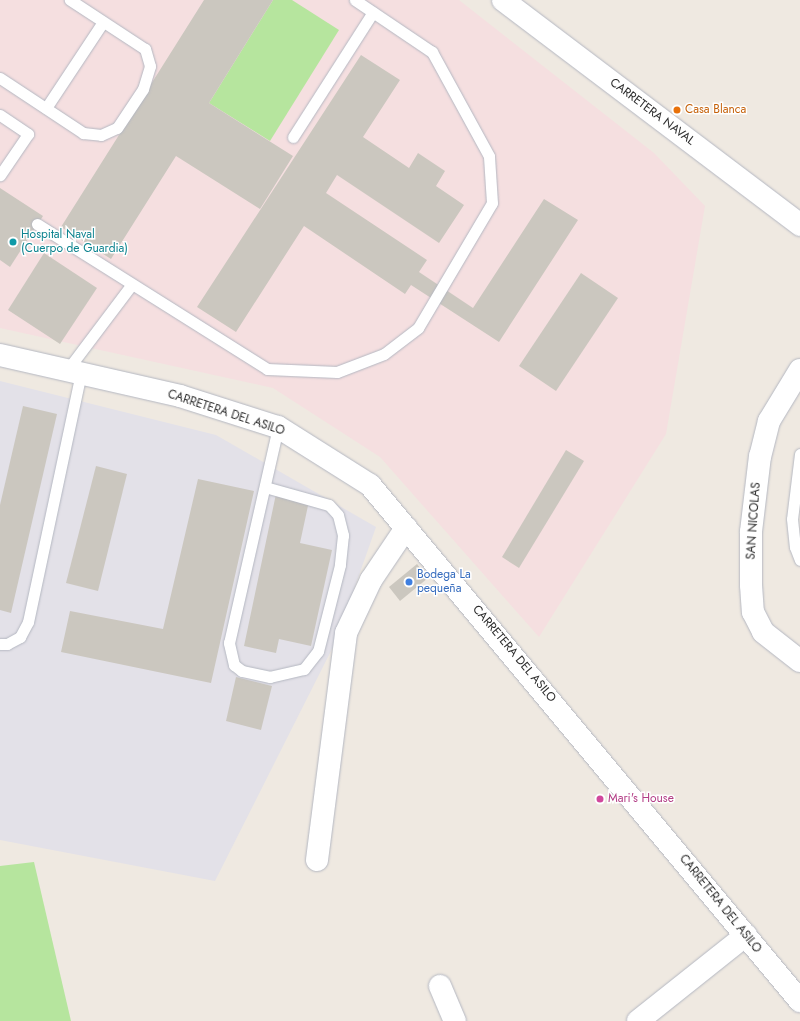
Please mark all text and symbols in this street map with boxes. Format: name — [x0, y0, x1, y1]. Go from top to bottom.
street label: CARRETERA NAVAL — [607, 75, 697, 149]
place label: Casa Blanca — [685, 103, 746, 117]
marker: Casa Blanca — [672, 105, 682, 115]
place label: Hospital Naval (Cuerpo de Guardia) — [21, 228, 128, 256]
marker: Hospital Naval (Cuerpo de Guardia) — [8, 237, 18, 247]
street label: CARRETERA DEL ASILO — [166, 387, 286, 439]
street label: SAN NICOLAS — [744, 482, 764, 560]
place label: Bodega La pequeña — [417, 568, 471, 596]
marker: Bodega La pequeña — [404, 577, 414, 587]
street label: CARRETERA DEL ASILO — [469, 603, 559, 705]
place label: Mari's House — [608, 792, 674, 806]
marker: Mari's House — [595, 794, 605, 804]
street label: CARRETERA DEL ASILO — [676, 852, 764, 956]

